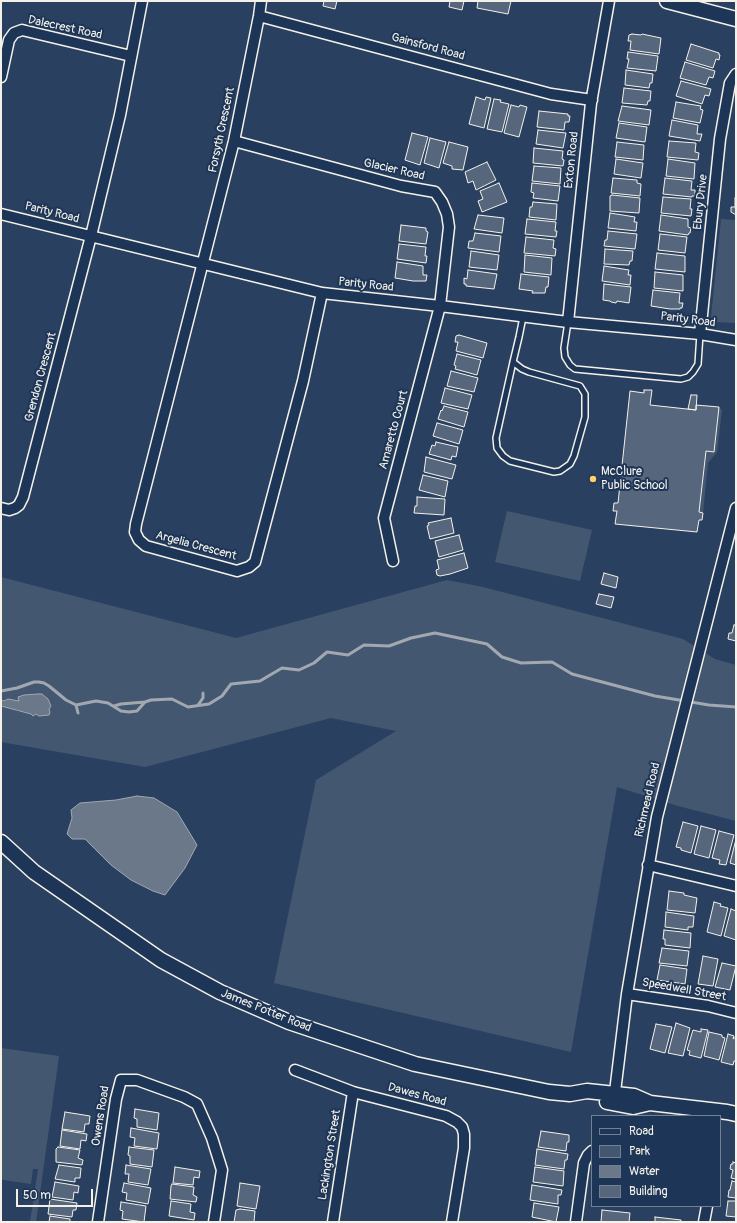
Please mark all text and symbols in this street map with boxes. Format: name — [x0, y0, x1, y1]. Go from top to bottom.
street label: Dalecrest Road — [27, 13, 103, 43]
street label: Gainsford Road — [390, 30, 466, 64]
street label: Forsyth Crescent — [206, 86, 238, 174]
street label: Exton Road — [562, 131, 582, 189]
street label: Glacier Road — [362, 156, 426, 184]
street label: Ebury Drive — [691, 174, 711, 230]
street label: Parity Road — [23, 199, 81, 227]
street label: Parity Road — [338, 275, 394, 295]
street label: Parity Road — [660, 309, 716, 331]
street label: Grendon Crescent — [22, 331, 60, 423]
street label: Amaretto Court — [377, 389, 411, 471]
place label: McClure Public School — [601, 465, 668, 493]
marker: McClure Public School — [588, 474, 598, 484]
street label: Argelia Crescent — [154, 528, 238, 564]
street label: Richmead Road — [632, 761, 664, 839]
street label: Speedwell Street — [641, 976, 727, 1004]
street label: James Potter Road — [219, 986, 313, 1036]
street label: Dawes Road — [386, 1080, 448, 1110]
street label: Owens Road — [89, 1085, 113, 1147]
street label: Lackington Street — [316, 1109, 344, 1201]
legend — [591, 1115, 721, 1207]
text: Road — [629, 1124, 654, 1139]
text: Park — [629, 1144, 650, 1159]
text: Water — [629, 1164, 660, 1179]
scale bar — [18, 1181, 95, 1207]
text: Building — [629, 1184, 668, 1199]
text: 50 m — [23, 1188, 51, 1203]

